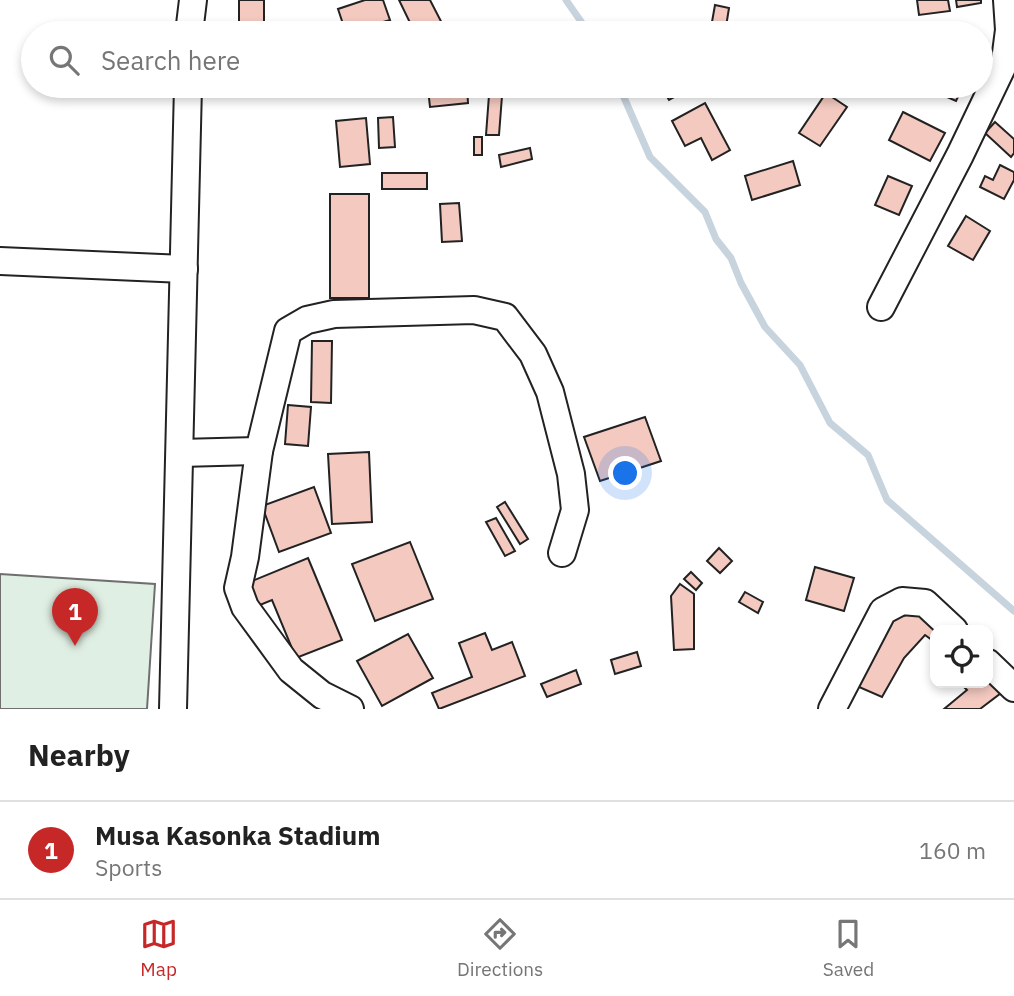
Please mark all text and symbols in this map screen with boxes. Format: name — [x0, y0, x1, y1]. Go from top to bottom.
search box — [21, 21, 993, 98]
icon: search — [45, 41, 83, 79]
text: Search here — [101, 43, 240, 77]
your location — [608, 456, 642, 490]
pin: 1 — [52, 588, 98, 646]
map controls — [930, 625, 993, 688]
button: locate — [930, 625, 993, 688]
text: Nearby — [28, 735, 130, 774]
text: Musa Kasonka Stadium — [95, 818, 380, 852]
text: 1 — [44, 835, 58, 865]
text: 160 m — [919, 835, 986, 865]
text: Sports — [95, 852, 162, 882]
tab: Map — [140, 915, 178, 981]
tab: Directions — [457, 915, 543, 981]
tab: Saved — [823, 915, 874, 981]

